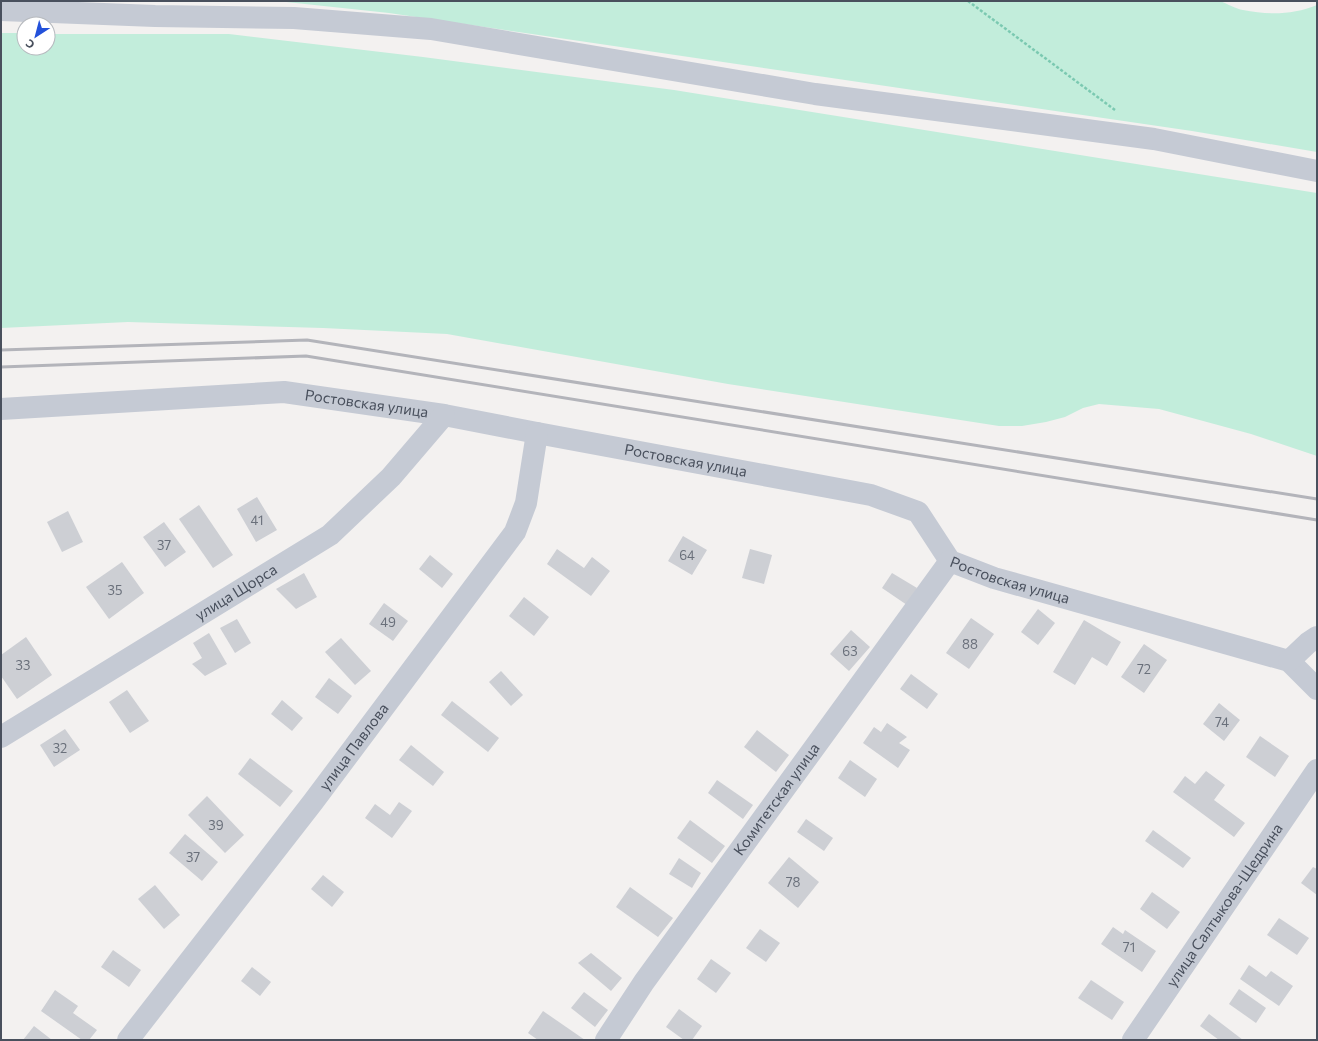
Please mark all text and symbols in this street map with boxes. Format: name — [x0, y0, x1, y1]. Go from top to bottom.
north arrow — [16, 16, 56, 56]
text: С — [23, 37, 37, 52]
street label: Ростовская улица — [304, 385, 430, 421]
street label: Ростовская улица — [623, 439, 749, 480]
house number: 41 — [251, 512, 263, 528]
house number: 37 — [157, 537, 171, 553]
house number: 64 — [679, 547, 695, 563]
street label: Ростовская улица — [948, 552, 1072, 607]
street label: улица Щорса — [191, 560, 280, 624]
house number: 35 — [108, 582, 122, 598]
house number: 49 — [380, 614, 396, 630]
house number: 88 — [962, 636, 978, 652]
house number: 63 — [842, 643, 858, 659]
house number: 33 — [16, 657, 30, 673]
house number: 72 — [1137, 661, 1151, 677]
street label: улица Павлова — [315, 699, 392, 794]
house number: 74 — [1215, 714, 1229, 730]
street label: Комитетская улица — [729, 739, 823, 859]
house number: 32 — [53, 740, 67, 756]
house number: 39 — [208, 817, 224, 833]
street label: улица Салтыкова-Щедрина — [1162, 820, 1286, 990]
house number: 37 — [186, 849, 200, 865]
house number: 78 — [786, 874, 800, 890]
house number: 71 — [1123, 939, 1135, 955]

